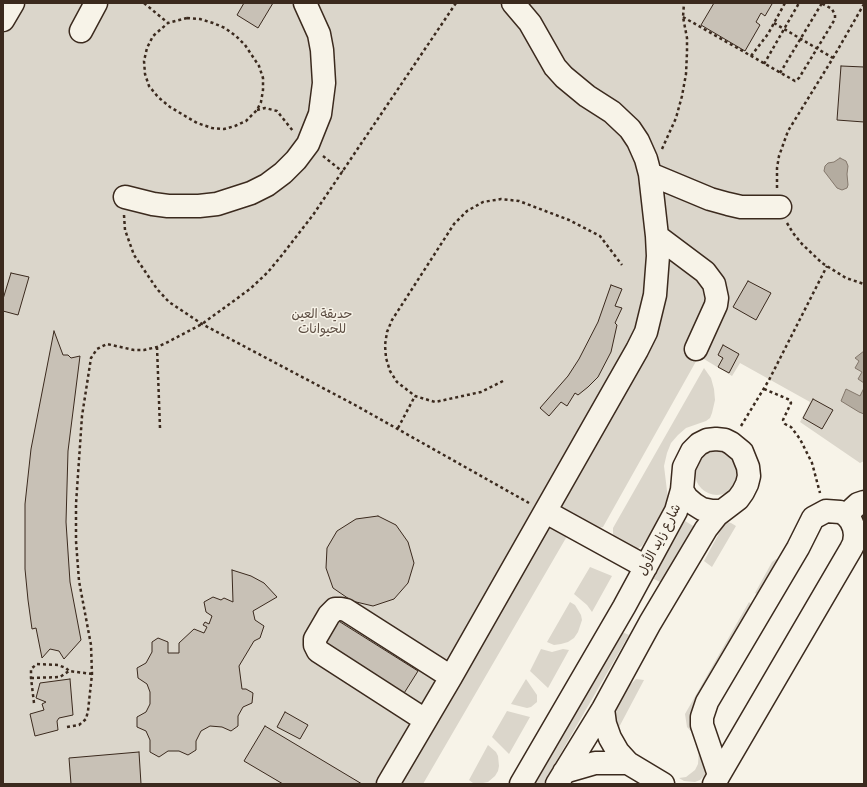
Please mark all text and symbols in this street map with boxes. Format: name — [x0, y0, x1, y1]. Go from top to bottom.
park label: حديقة العين للحيوانات — [292, 307, 352, 338]
street label: شارع زايد الأول — [635, 501, 685, 579]

